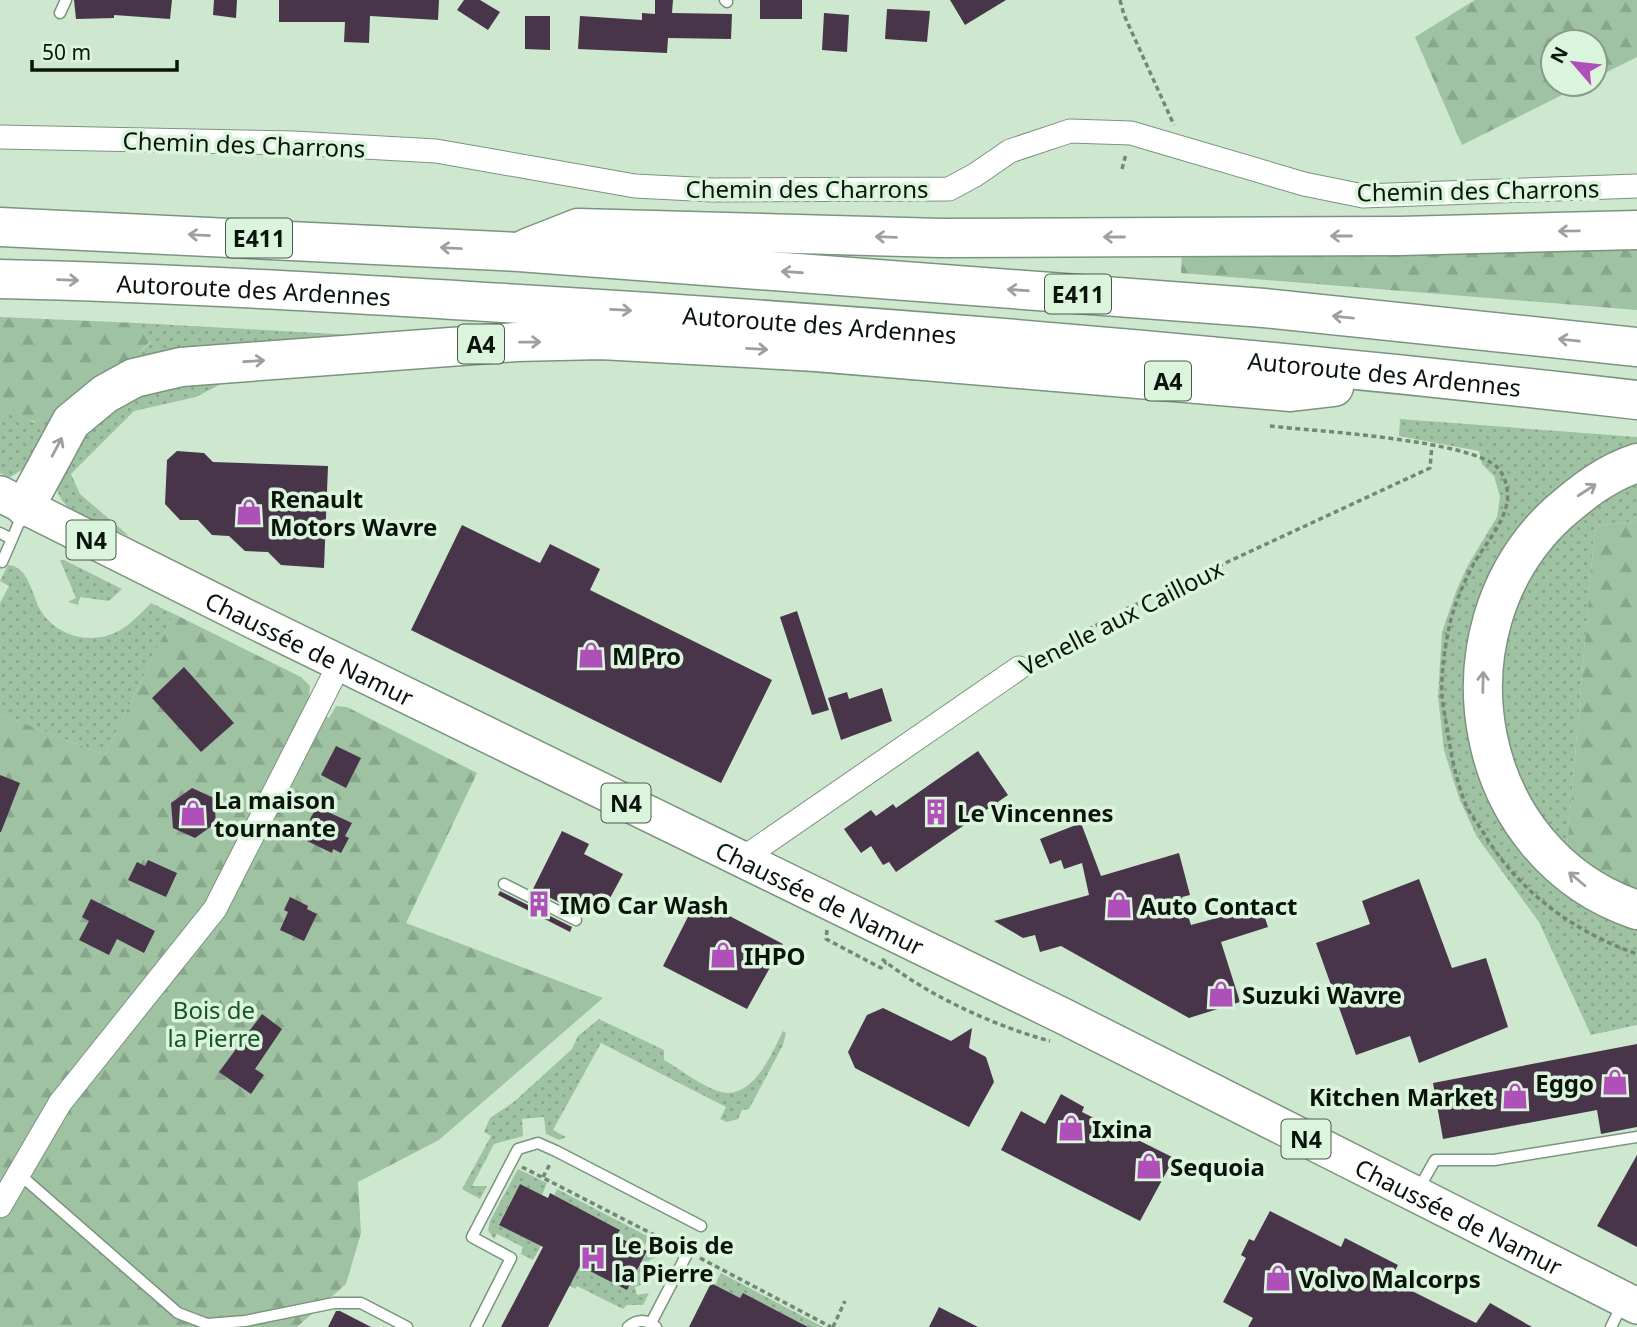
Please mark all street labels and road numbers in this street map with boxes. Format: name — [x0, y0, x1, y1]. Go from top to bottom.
street label: Chemin des Charrons — [122, 123, 366, 165]
street label: Chemin des Charrons — [1356, 171, 1600, 209]
street label: Chemin des Charrons — [686, 172, 928, 205]
road number: E411 — [226, 218, 292, 258]
street label: Autoroute des Ardennes — [116, 266, 392, 313]
road number: E411 — [1045, 274, 1111, 314]
street label: Autoroute des Ardennes — [682, 298, 958, 351]
road number: A4 — [458, 324, 504, 364]
street label: Autoroute des Ardennes — [1246, 343, 1523, 403]
road number: A4 — [1145, 362, 1191, 400]
road number: N4 — [66, 520, 116, 560]
street label: Venelle aux Cailloux — [1014, 551, 1229, 683]
street label: Chaussée de Namur — [200, 583, 420, 713]
road number: N4 — [602, 783, 650, 822]
street label: Chaussée de Namur — [710, 833, 930, 962]
road number: N4 — [1282, 1120, 1330, 1158]
street label: Chaussée de Namur — [1350, 1150, 1568, 1282]

